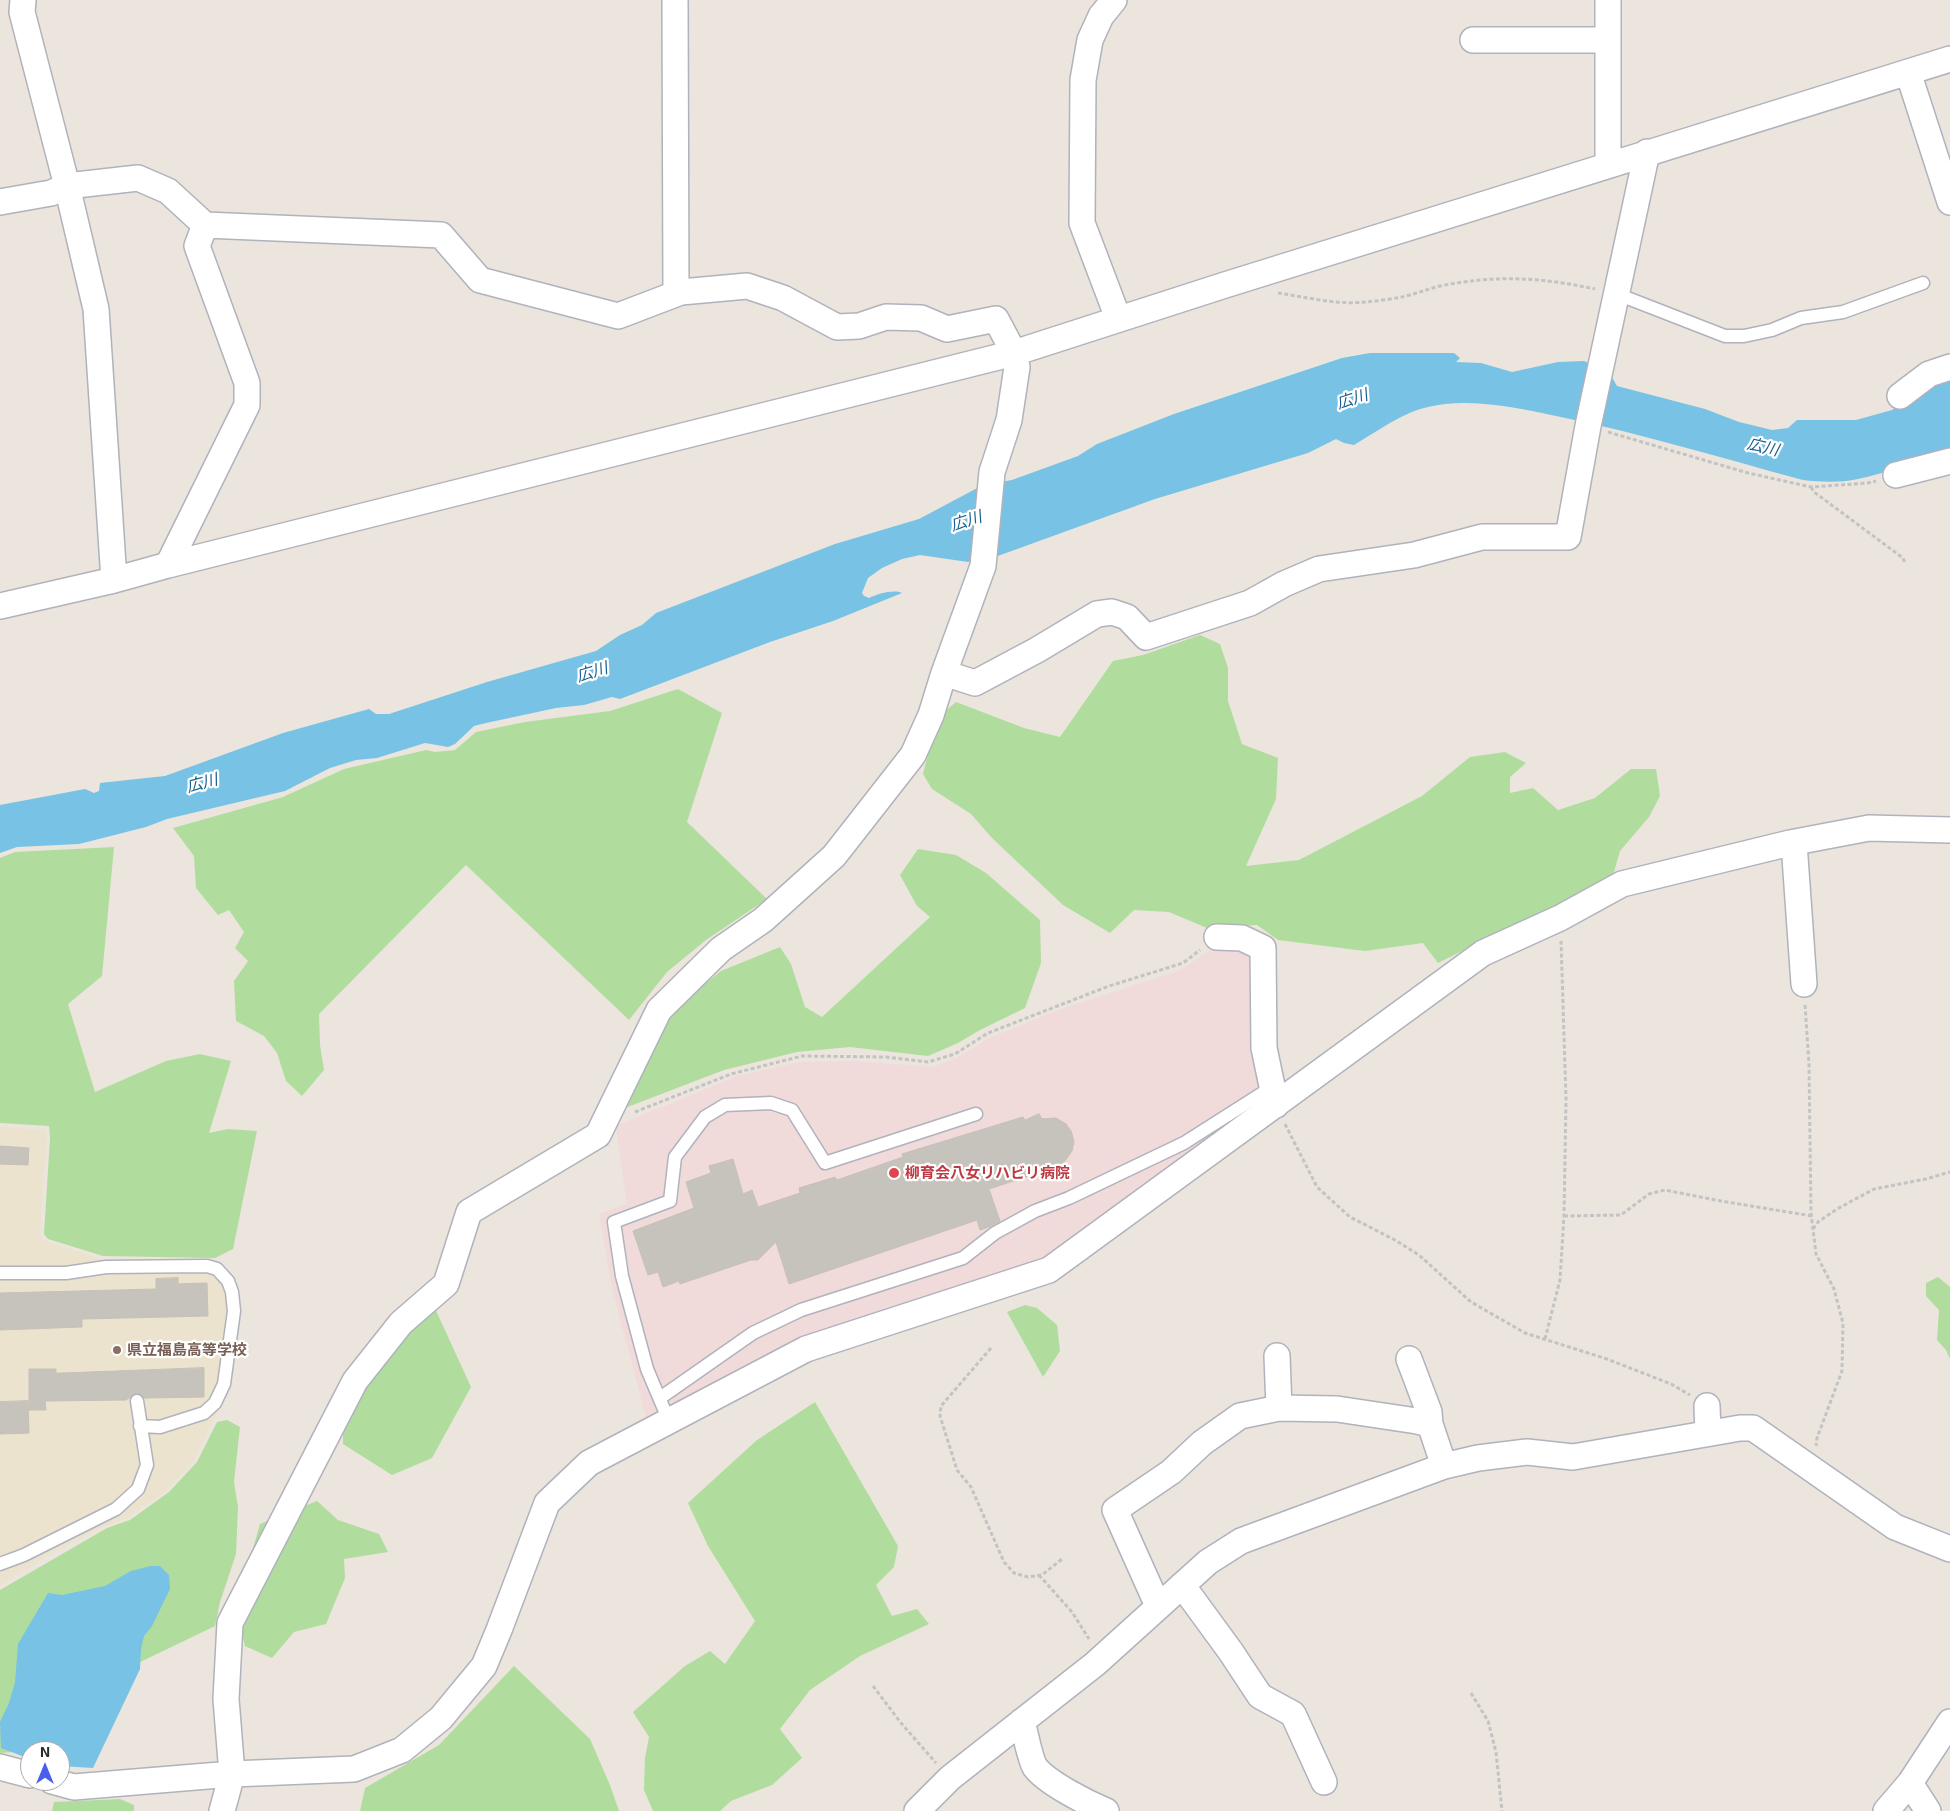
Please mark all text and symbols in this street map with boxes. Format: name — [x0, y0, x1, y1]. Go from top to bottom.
water label: 広川 — [1334, 385, 1370, 413]
water label: 広川 — [1745, 434, 1781, 460]
water label: 広川 — [948, 507, 984, 535]
water label: 広川 — [574, 658, 610, 686]
water label: 広川 — [184, 770, 220, 796]
place label: 柳育会八女リハビリ病院 — [905, 1164, 1070, 1182]
marker: 柳育会八女リハビリ病院 — [887, 1166, 901, 1180]
place label: 県立福島高等学校 — [127, 1341, 247, 1359]
marker: 県立福島高等学校 — [111, 1344, 123, 1356]
north arrow — [20, 1741, 70, 1791]
text: N — [40, 1743, 50, 1760]

